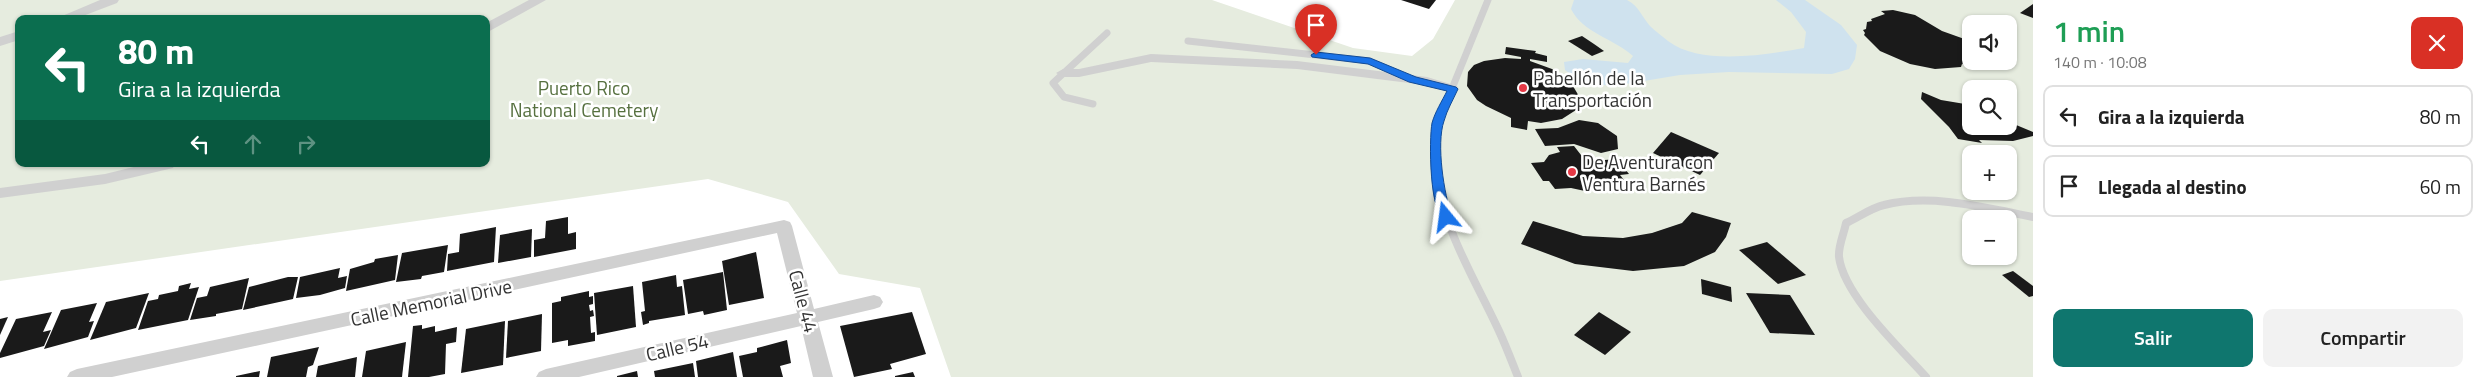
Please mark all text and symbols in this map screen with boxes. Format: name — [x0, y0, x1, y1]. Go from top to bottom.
pin — [1295, 4, 1337, 55]
text: 1 min — [2053, 8, 2125, 54]
icon: arrive — [1302, 11, 1330, 39]
map controls — [1962, 15, 2017, 265]
button: sound — [1962, 15, 2017, 70]
button: close — [2411, 17, 2463, 69]
text: 80 m — [118, 24, 194, 78]
icon: left — [35, 35, 100, 100]
text: 140 m · 10:08 — [2053, 50, 2147, 74]
place label: Pabellón de la Transportación — [1533, 63, 1652, 114]
text: Gira a la izquierda — [118, 72, 281, 106]
park label: Puerto Rico National Cemetery — [510, 73, 658, 124]
button: search — [1962, 80, 2017, 135]
marker: Pabellón de la Transportación — [1517, 82, 1529, 94]
icon: left — [2055, 102, 2083, 130]
text: Gira a la izquierda — [2098, 102, 2245, 131]
text: 80 m — [2420, 102, 2461, 131]
icon: left — [186, 130, 214, 158]
icon: ahead — [239, 130, 267, 158]
icon: right — [292, 130, 320, 158]
button: + — [1962, 145, 2017, 200]
place label: De Aventura con Ventura Barnés — [1582, 147, 1713, 198]
marker: De Aventura con Ventura Barnés — [1566, 166, 1578, 178]
icon: arrive — [2055, 172, 2083, 200]
text: Llegada al destino — [2098, 172, 2247, 201]
text: 60 m — [2420, 172, 2461, 201]
position arrow — [1419, 190, 1471, 242]
button: − — [1962, 210, 2017, 265]
street label: Calle 44 — [782, 266, 826, 336]
street label: Calle Memorial Drive — [348, 271, 514, 333]
button: Salir — [2053, 309, 2253, 367]
button: Compartir — [2263, 309, 2463, 367]
street label: Calle 54 — [643, 326, 711, 368]

